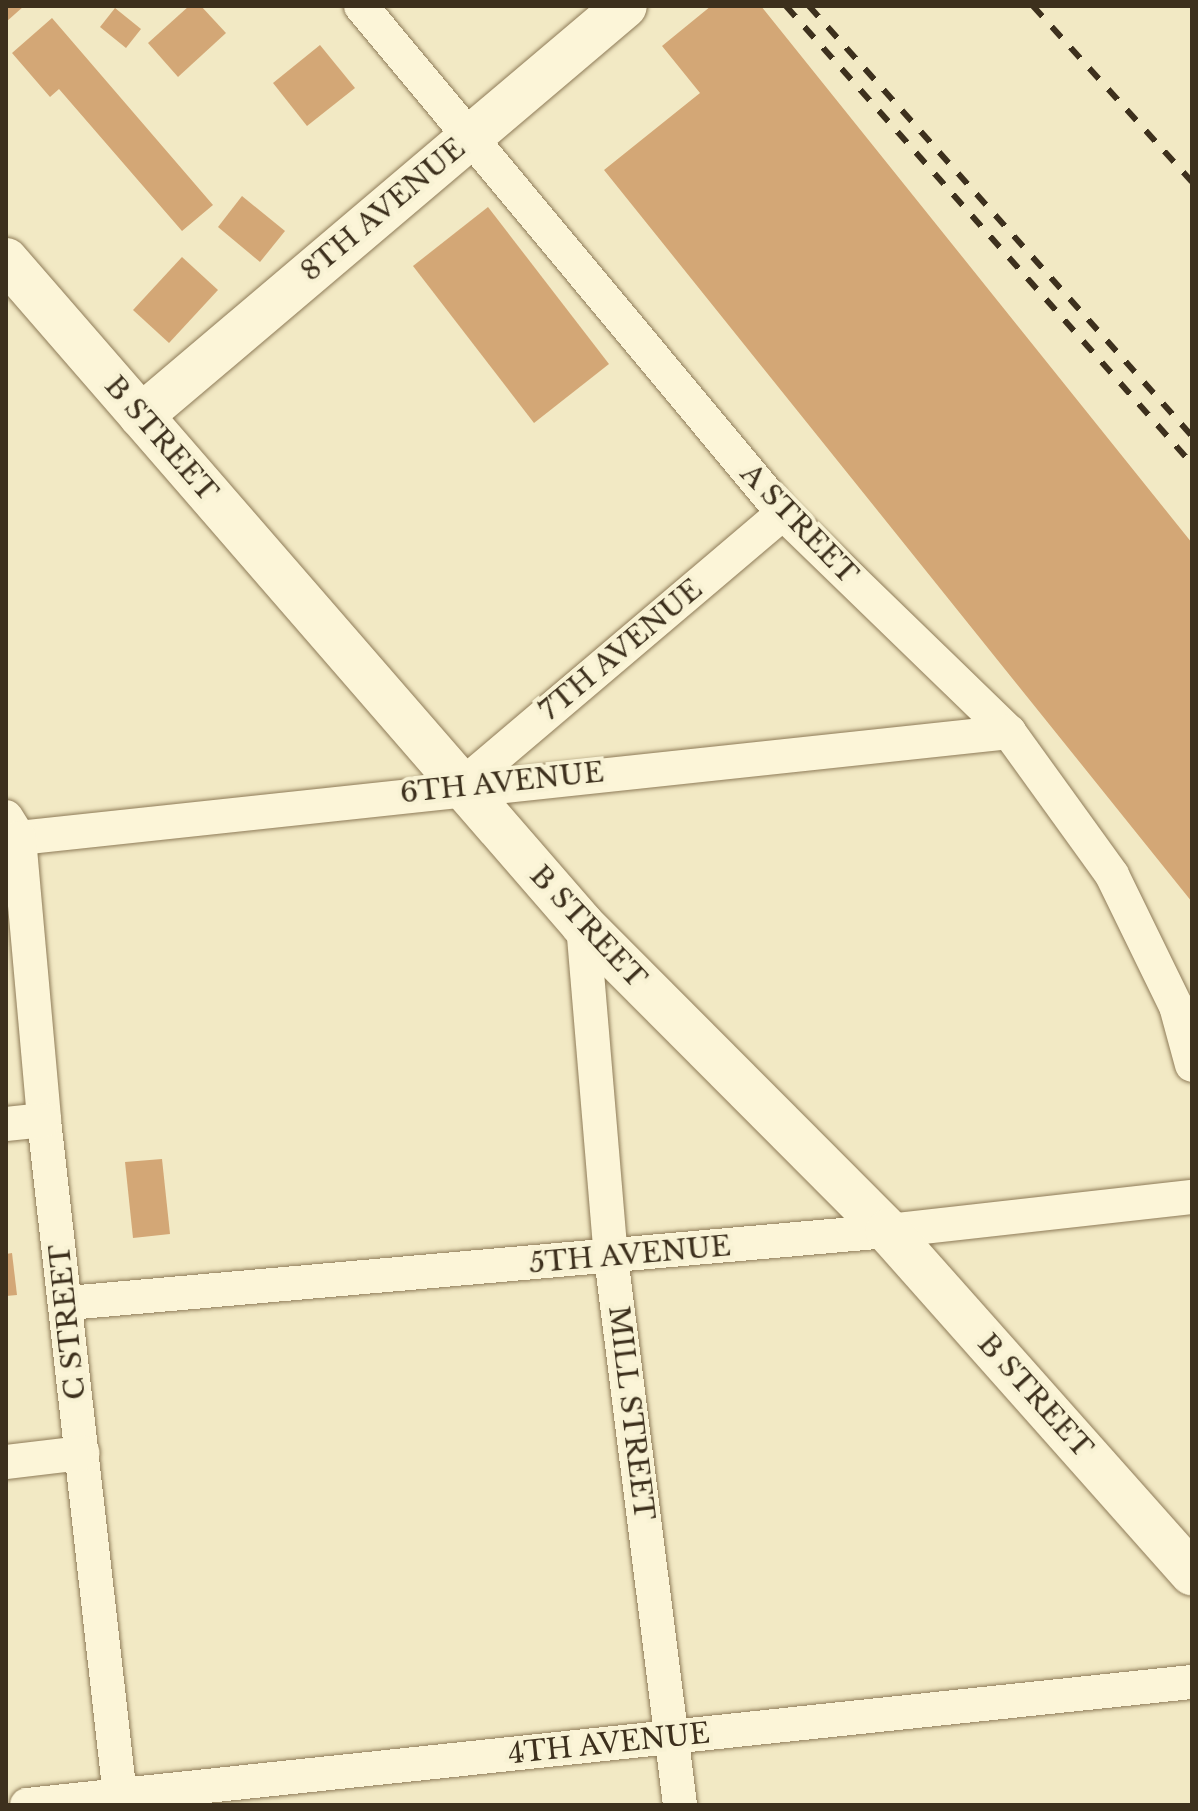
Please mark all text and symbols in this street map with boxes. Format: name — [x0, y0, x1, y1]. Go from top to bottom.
street label: 8TH AVENUE — [294, 131, 472, 289]
street label: B STREET — [97, 369, 225, 509]
street label: A STREET — [733, 457, 865, 591]
street label: 7TH AVENUE — [533, 572, 709, 728]
street label: 6TH AVENUE — [398, 756, 606, 810]
street label: B STREET — [523, 859, 653, 995]
street label: 5TH AVENUE — [527, 1229, 733, 1281]
street label: C STREET — [43, 1243, 93, 1401]
street label: MILL STREET — [601, 1304, 661, 1522]
street label: B STREET — [971, 1327, 1099, 1465]
street label: 4TH AVENUE — [506, 1717, 712, 1771]

